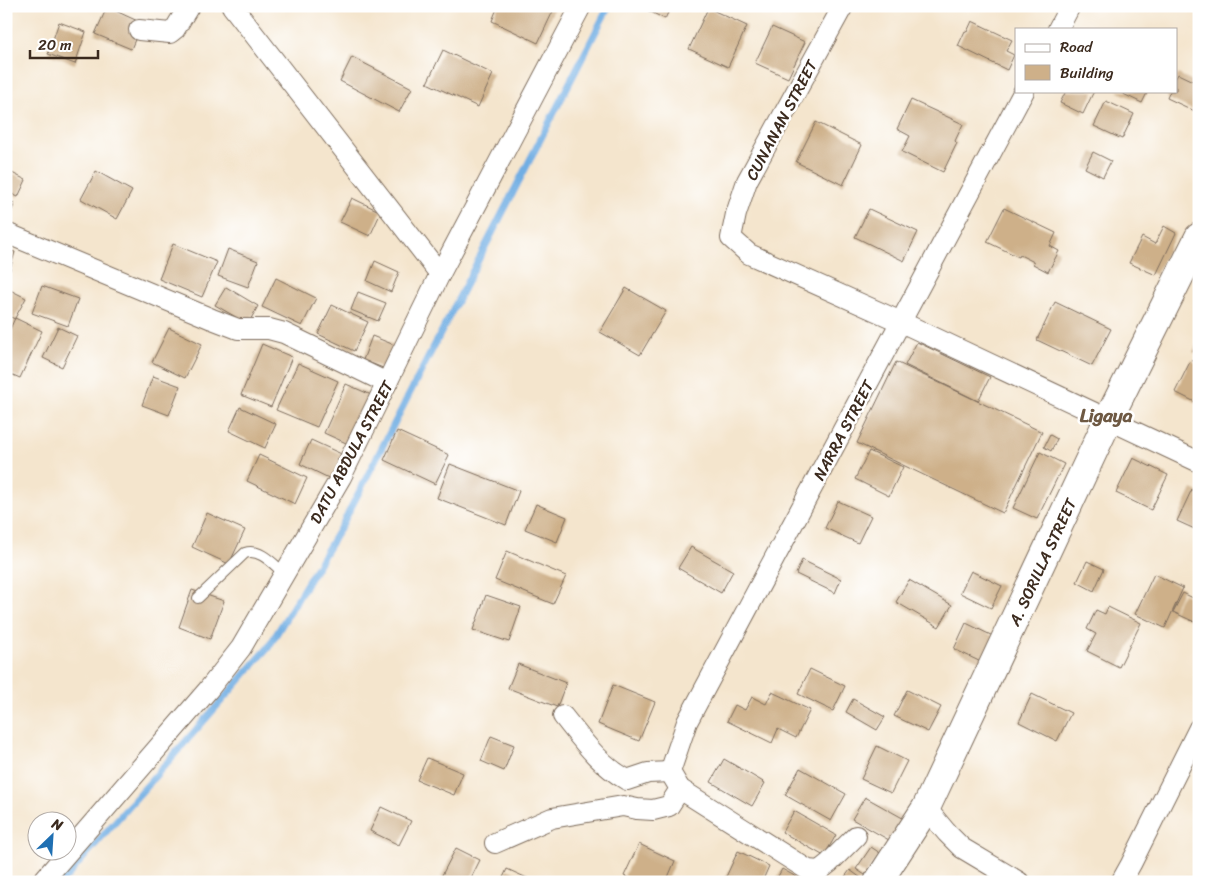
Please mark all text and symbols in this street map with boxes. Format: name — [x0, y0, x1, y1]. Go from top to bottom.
scale bar — [30, 28, 98, 60]
legend — [1015, 28, 1178, 92]
text: 20 m — [38, 32, 72, 58]
text: Road — [1060, 34, 1093, 60]
street label: CUNANAN STREET — [737, 53, 826, 186]
text: Building — [1060, 60, 1114, 86]
street label: DATU ABDULA STREET — [301, 374, 402, 529]
street label: NARRA STREET — [805, 374, 883, 486]
district label: Ligaya — [1080, 399, 1133, 432]
street label: A. SORILLA STREET — [1000, 492, 1085, 632]
north arrow — [28, 810, 78, 860]
text: N — [47, 811, 67, 838]

